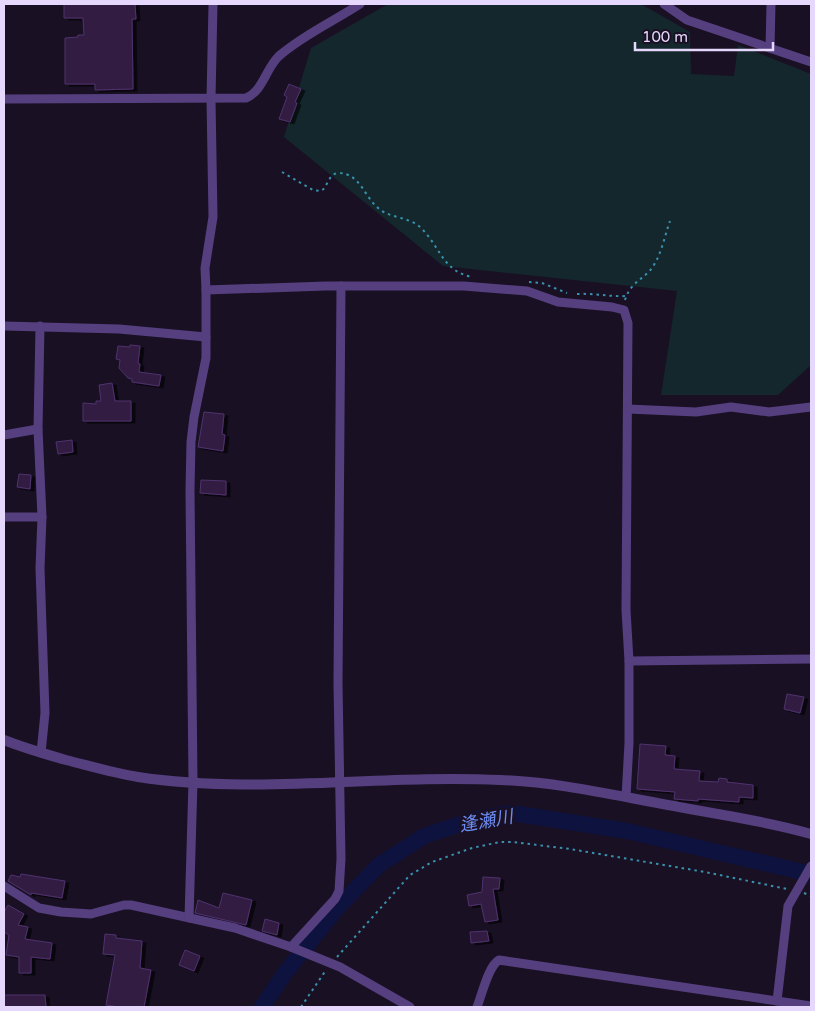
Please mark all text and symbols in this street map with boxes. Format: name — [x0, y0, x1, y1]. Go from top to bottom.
scale bar — [635, 20, 772, 52]
text: 100 m — [642, 28, 688, 46]
water label: 逢瀬川 — [458, 805, 516, 837]

